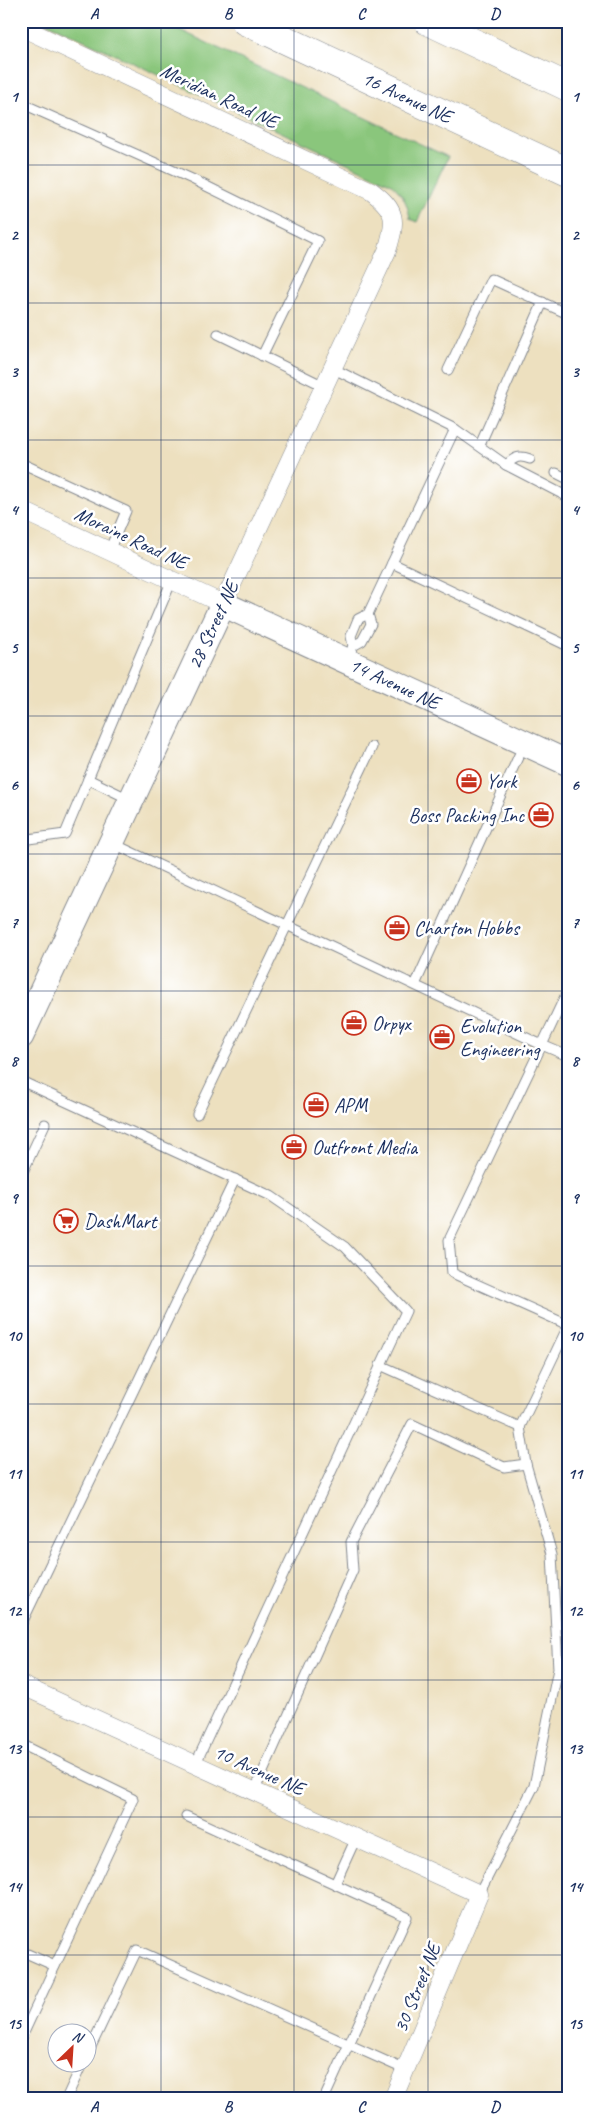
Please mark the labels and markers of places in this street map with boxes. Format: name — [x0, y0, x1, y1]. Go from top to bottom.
office icon: York — [456, 768, 482, 794]
place label: York — [486, 769, 518, 794]
office icon: Boss Packing Inc — [528, 802, 554, 828]
place label: Boss Packing Inc — [409, 803, 525, 828]
office icon: Charton Hobbs — [384, 915, 410, 941]
place label: Charton Hobbs — [414, 916, 521, 941]
office icon: Orpyx — [341, 1010, 367, 1036]
place label: Orpyx — [372, 1011, 413, 1036]
place label: Evolution Engineering — [460, 1014, 541, 1062]
office icon: Evolution Engineering — [429, 1024, 455, 1050]
office icon: APM — [303, 1092, 329, 1118]
place label: APM — [334, 1093, 369, 1118]
office icon: Outfront Media — [281, 1134, 307, 1160]
place label: Outfront Media — [312, 1135, 419, 1160]
supermarket icon: DashMart — [53, 1208, 79, 1234]
place label: DashMart — [84, 1209, 159, 1234]

